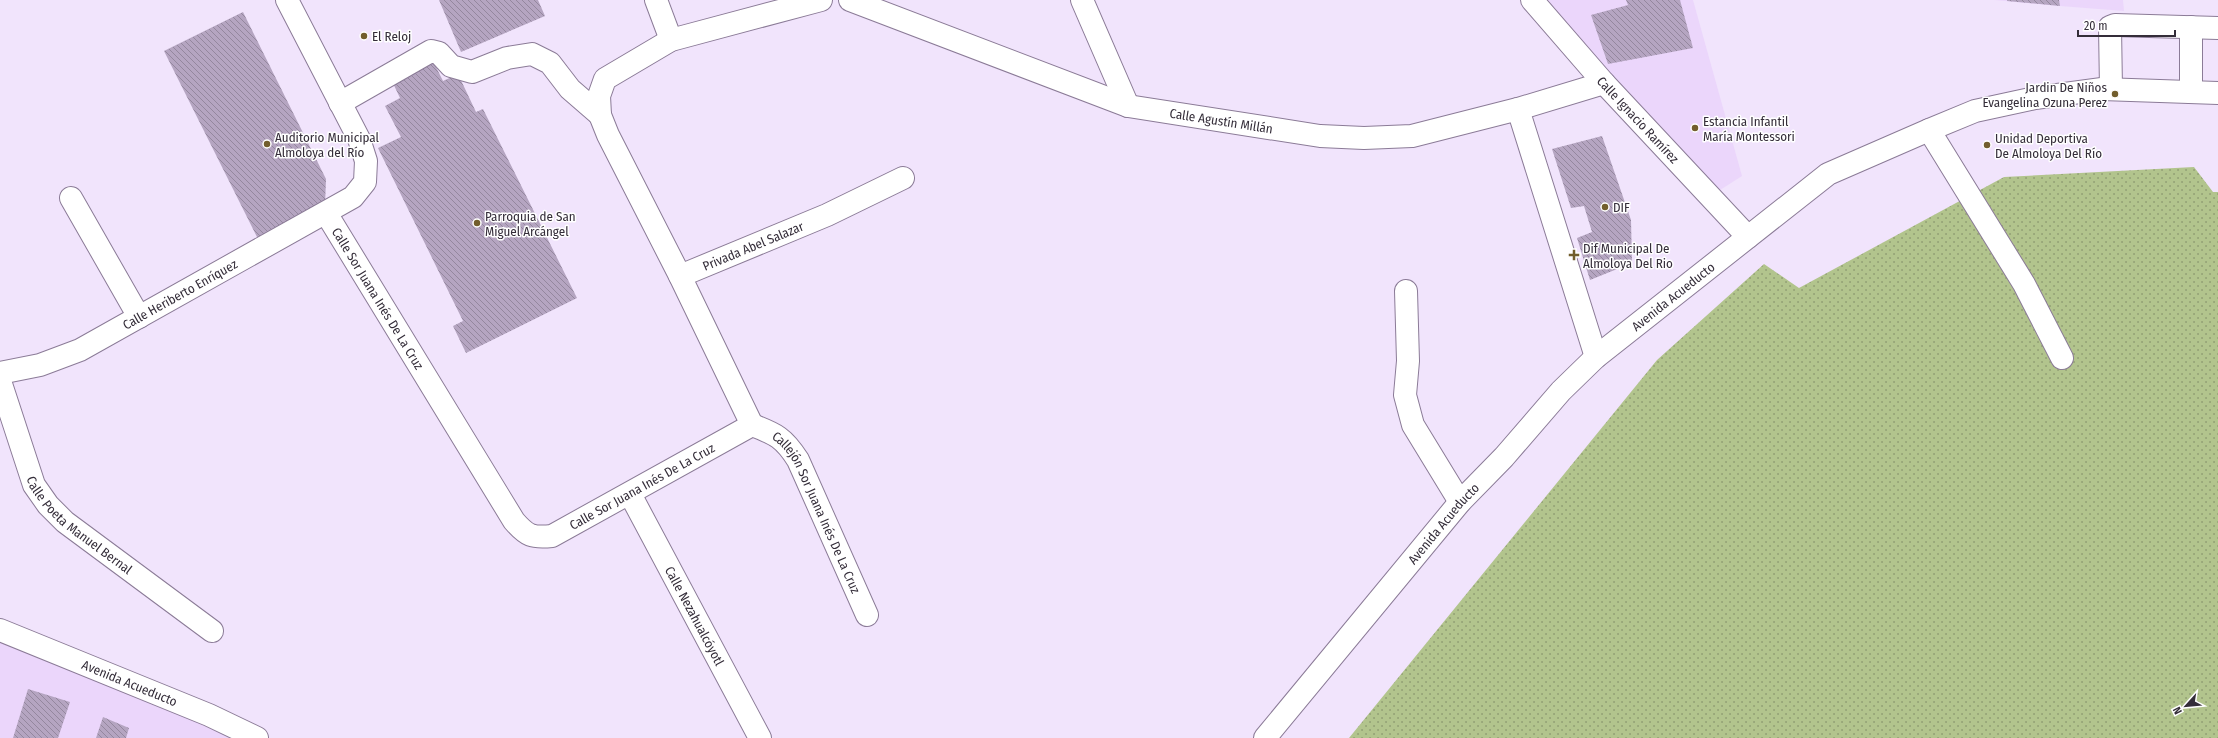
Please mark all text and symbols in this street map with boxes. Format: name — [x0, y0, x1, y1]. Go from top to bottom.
scale bar — [2078, 12, 2175, 38]
text: 20 m — [2084, 19, 2108, 33]
place label: El Reloj — [372, 29, 411, 44]
marker: El Reloj — [359, 31, 369, 41]
street label: Calle Ignacio Ramírez — [1594, 73, 1682, 166]
place label: Jardin De Niños Evangelina Ozuna Perez — [1982, 80, 2107, 110]
marker: Jardin De Niños Evangelina Ozuna Perez — [2110, 89, 2120, 99]
street label: Calle Agustín Millán — [1169, 105, 1274, 136]
place label: Estancia Infantil María Montessori — [1703, 114, 1795, 144]
marker: Estancia Infantil María Montessori — [1690, 123, 1700, 133]
place label: Auditorio Municipal Almoloya del Río — [275, 130, 380, 160]
place label: Unidad Deportiva De Almoloya Del Río — [1995, 131, 2102, 161]
marker: Auditorio Municipal Almoloya del Río — [262, 139, 272, 149]
marker: Unidad Deportiva De Almoloya Del Río — [1982, 140, 1992, 150]
place label: DIF — [1613, 200, 1630, 215]
marker: DIF — [1600, 202, 1610, 212]
place label: Parroquia de San Miguel Arcángel — [485, 209, 576, 239]
marker: Parroquia de San Miguel Arcángel — [472, 218, 482, 228]
street label: Privada Abel Salazar — [700, 218, 806, 273]
street label: Calle Sor Juana Inés De La Cruz — [329, 225, 427, 372]
place label: Dif Municipal De Almoloya Del Rio — [1583, 241, 1673, 271]
marker: Dif Municipal De Almoloya Del Rio — [1568, 249, 1580, 261]
street label: Calle Heriberto Enríquez — [120, 256, 240, 332]
street label: Avenida Acueducto — [1628, 259, 1717, 334]
street label: Callejón Sor Juana Inés De La Cruz — [770, 428, 864, 595]
street label: Calle Sor Juana Inés De La Cruz — [567, 440, 717, 532]
street label: Calle Poeta Manuel Bernal — [24, 474, 136, 577]
street label: Avenida Acueducto — [1405, 480, 1482, 567]
street label: Calle Nezahualcóyotl — [662, 564, 728, 668]
street label: Avenida Acueducto — [80, 657, 180, 709]
north arrow — [2166, 686, 2206, 726]
text: N — [2170, 704, 2185, 716]

